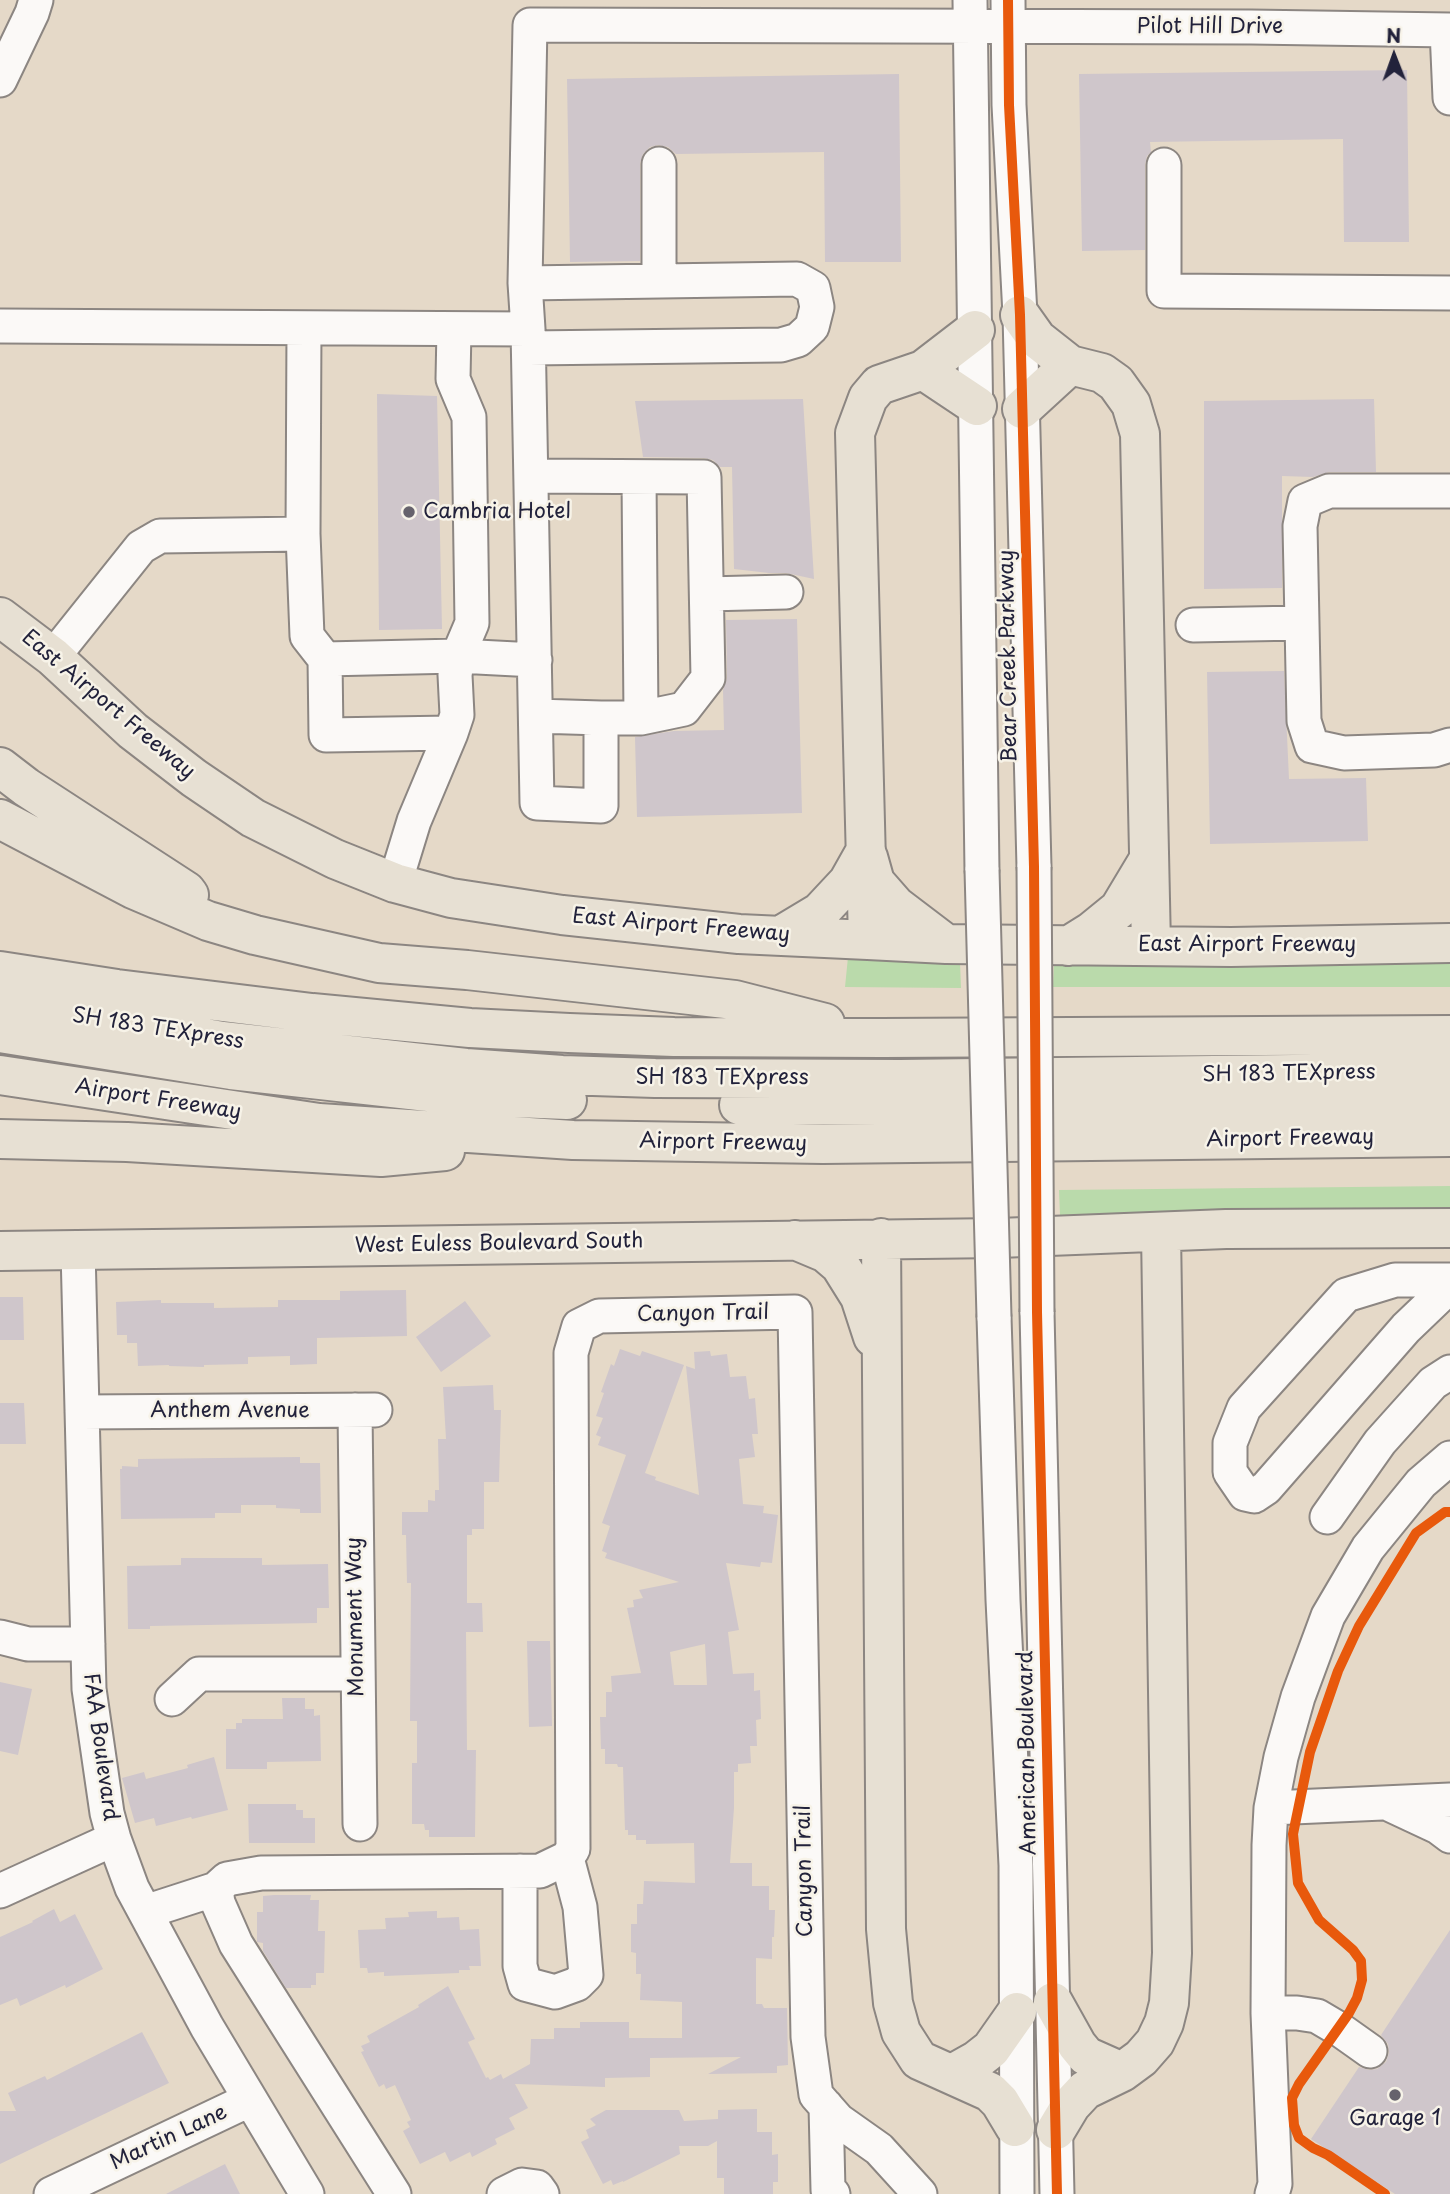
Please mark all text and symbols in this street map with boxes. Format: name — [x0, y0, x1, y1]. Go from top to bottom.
street label: Pilot Hill Drive — [1137, 14, 1283, 40]
north arrow — [1359, 21, 1429, 91]
text: N — [1386, 21, 1401, 49]
place label: Cambria Hotel — [423, 499, 571, 525]
marker: Cambria Hotel — [401, 504, 417, 520]
street label: Bear Creek Parkway — [995, 549, 1023, 763]
street label: East Airport Freeway — [16, 625, 200, 785]
street label: East Airport Freeway — [571, 904, 791, 948]
street label: East Airport Freeway — [1138, 932, 1356, 958]
street label: SH 183 TEXpress — [71, 1003, 245, 1055]
street label: SH 183 TEXpress — [1202, 1060, 1376, 1088]
street label: SH 183 TEXpress — [635, 1065, 809, 1091]
street label: Airport Freeway — [73, 1074, 243, 1126]
street label: Airport Freeway — [1206, 1125, 1374, 1153]
street label: Airport Freeway — [639, 1129, 807, 1157]
street label: West Euless Boulevard South — [354, 1229, 644, 1259]
street label: Canyon Trail — [637, 1300, 769, 1328]
street label: Anthem Avenue — [150, 1398, 310, 1424]
street label: Monument Way — [342, 1537, 370, 1697]
street label: American Boulevard — [1014, 1650, 1042, 1856]
street label: FAA Boulevard — [77, 1672, 123, 1822]
street label: Canyon Trail — [791, 1805, 819, 1937]
marker: Garage 1 — [1387, 2087, 1403, 2103]
street label: Martin Lane — [107, 2100, 231, 2176]
place label: Garage 1 — [1349, 2106, 1441, 2132]

